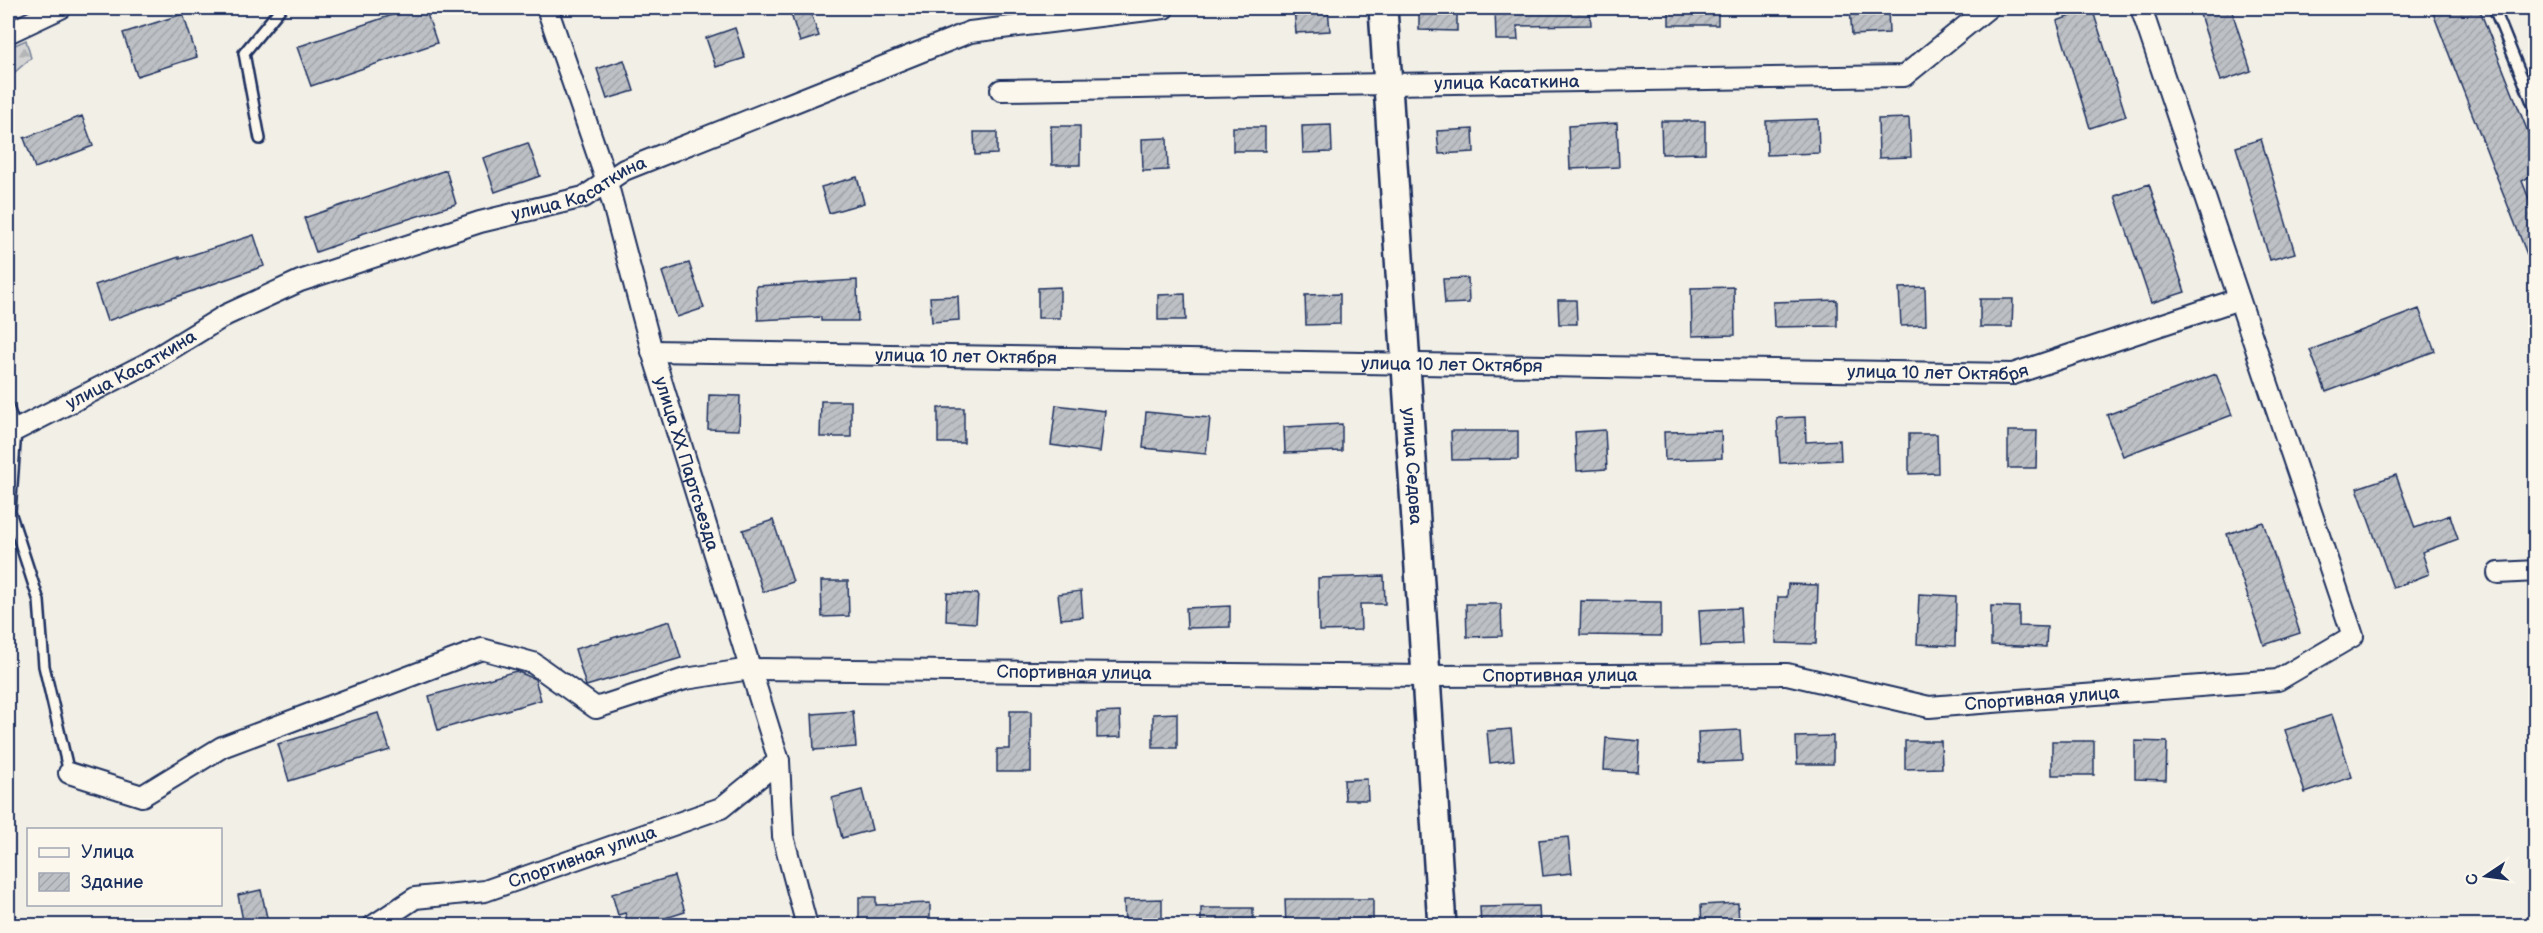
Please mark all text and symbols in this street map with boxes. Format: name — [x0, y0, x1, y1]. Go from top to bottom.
street label: улица Касаткина — [1434, 71, 1580, 94]
street label: улица Касаткина — [510, 152, 650, 225]
street label: улица Касаткина — [63, 326, 201, 414]
street label: улица 10 лет Октября — [875, 345, 1057, 369]
street label: улица 10 лет Октября — [1361, 353, 1543, 377]
street label: улица 10 лет Октября — [1847, 360, 2031, 386]
street label: улица XX Партсъезда — [650, 374, 723, 554]
street label: улица Седова — [1398, 407, 1426, 526]
street label: Спортивная улица — [996, 662, 1152, 684]
street label: Спортивная улица — [1482, 665, 1638, 687]
street label: Спортивная улица — [1964, 682, 2121, 715]
street label: Спортивная улица — [506, 821, 660, 893]
legend — [27, 828, 222, 906]
text: Улица — [81, 842, 135, 863]
north arrow — [2456, 846, 2516, 906]
text: С — [2462, 871, 2483, 887]
text: Здание — [81, 872, 143, 893]

